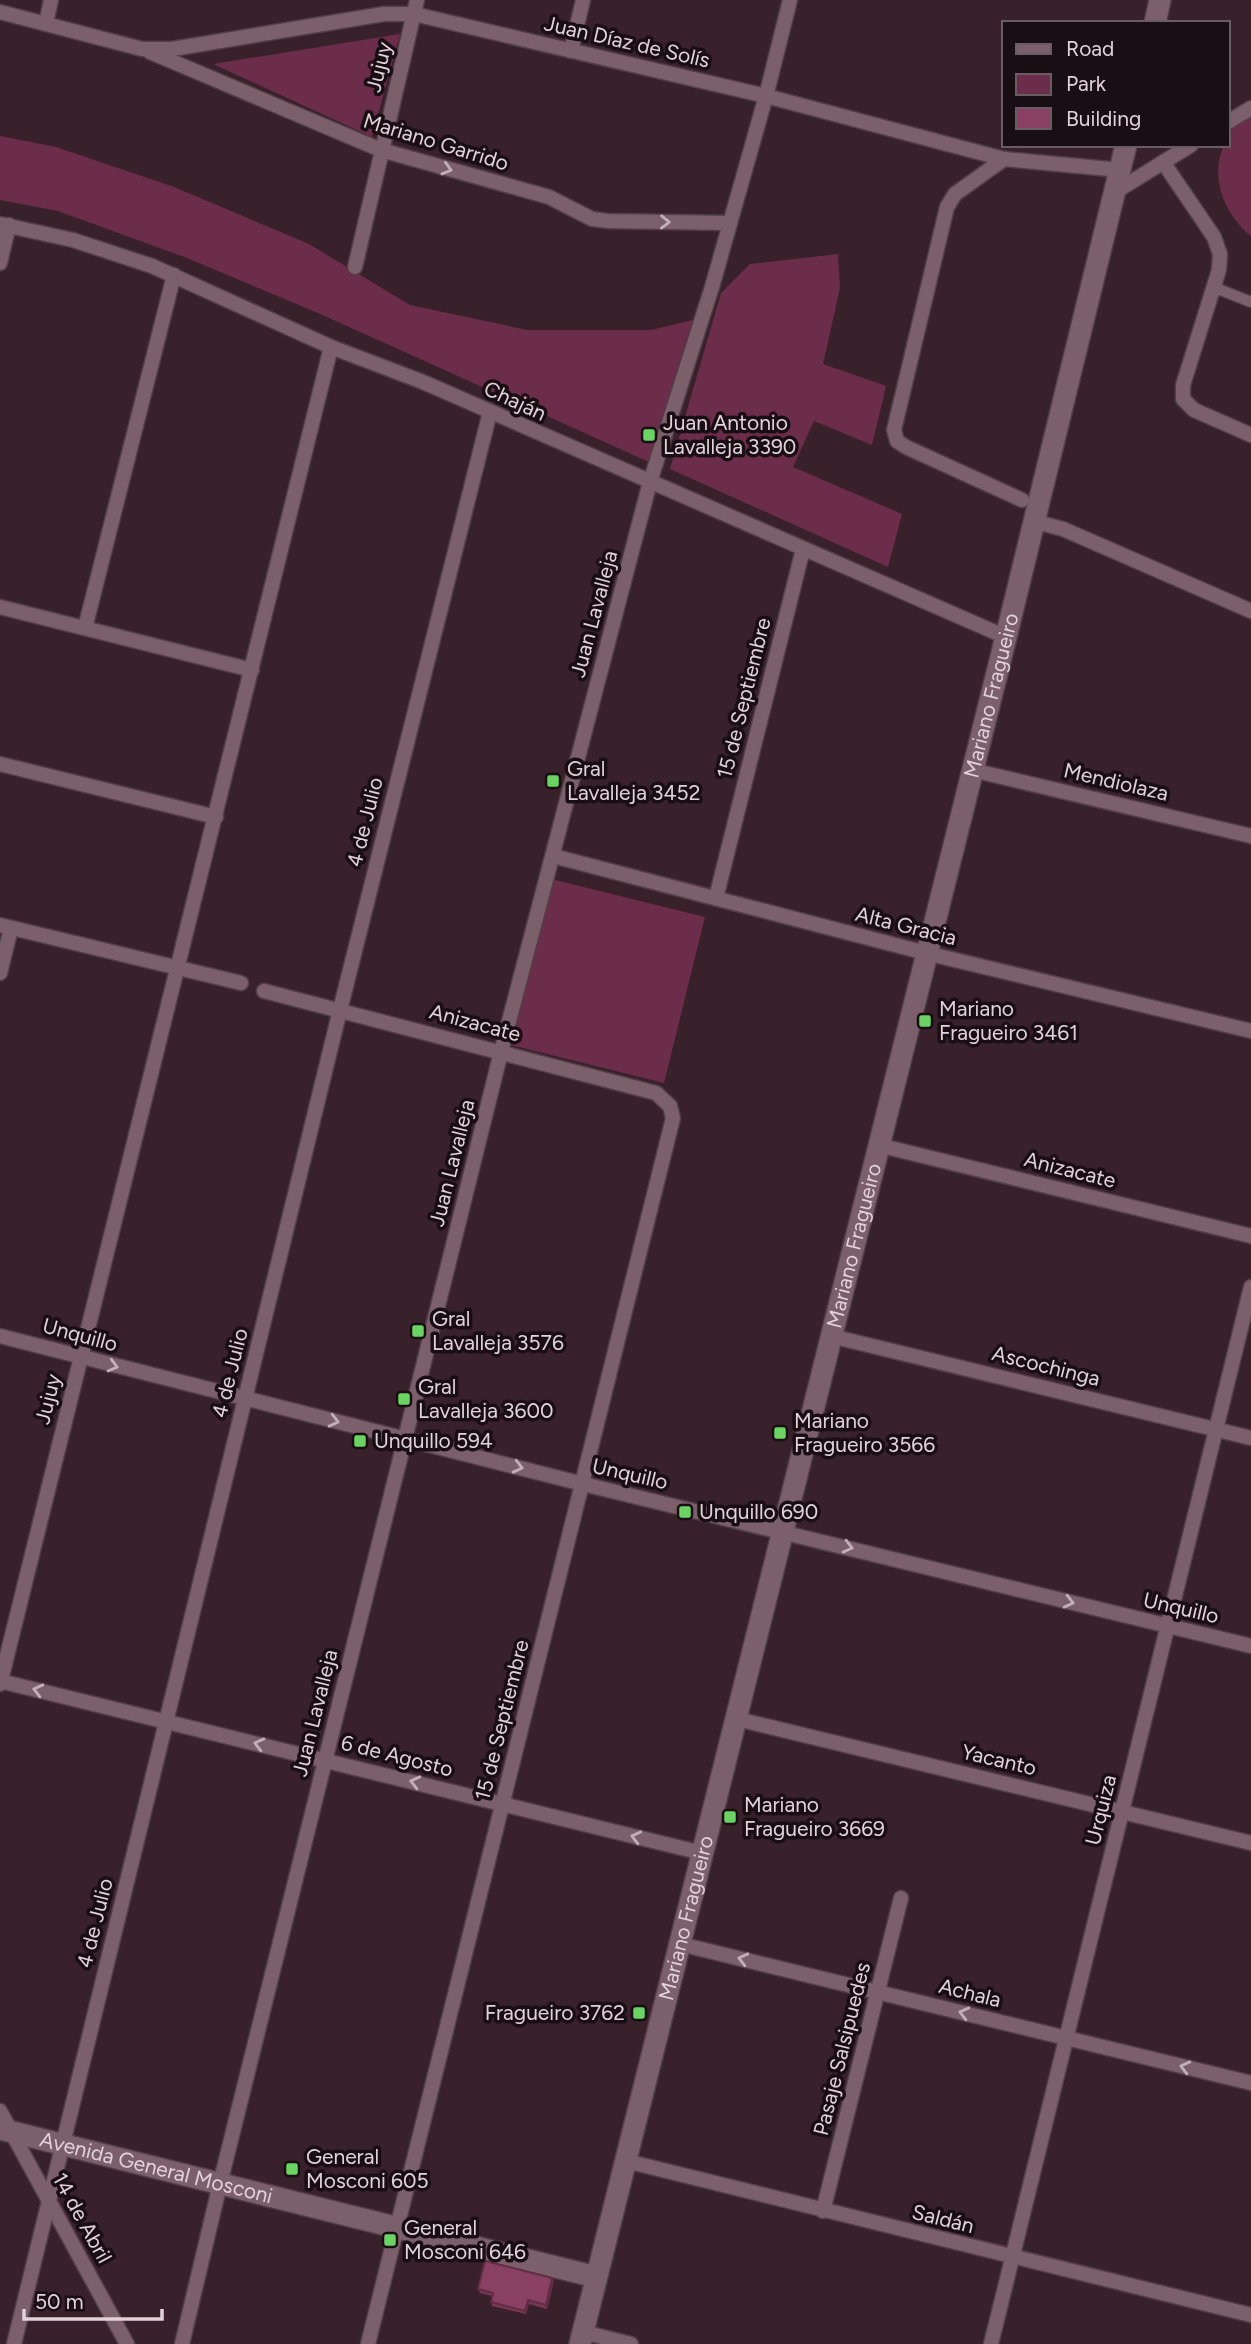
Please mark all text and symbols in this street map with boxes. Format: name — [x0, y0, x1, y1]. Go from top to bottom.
street label: Juan Díaz de Solís — [542, 10, 712, 73]
legend — [1002, 21, 1230, 147]
text: Road — [1066, 36, 1114, 61]
street label: Jujuy — [360, 39, 397, 95]
text: Park — [1066, 71, 1107, 96]
text: Building — [1066, 106, 1141, 131]
street label: Mariano Garrido — [361, 108, 512, 175]
one-way arrow — [441, 160, 453, 175]
one-way arrow — [660, 214, 670, 230]
street label: Chaján — [480, 375, 550, 426]
place label: Juan Antonio Lavalleja 3390 — [663, 410, 796, 459]
marker: Juan Antonio Lavalleja 3390 — [641, 427, 657, 443]
street label: Juan Lavalleja — [565, 548, 622, 680]
street label: Mariano Fragueiro — [958, 610, 1023, 780]
street label: 15 de Septiembre — [711, 615, 776, 781]
place label: Gral Lavalleja 3452 — [567, 756, 700, 805]
street label: Mendiolaza — [1061, 757, 1171, 806]
marker: Gral Lavalleja 3452 — [545, 773, 561, 789]
street label: 4 de Julio — [341, 775, 388, 869]
street label: Alta Gracia — [853, 901, 959, 950]
place label: Mariano Fragueiro 3461 — [939, 996, 1078, 1045]
street label: Anizacate — [427, 998, 523, 1047]
marker: Mariano Fragueiro 3461 — [917, 1013, 933, 1029]
street label: Juan Lavalleja — [424, 1097, 479, 1229]
street label: Anizacate — [1022, 1146, 1118, 1193]
street label: Mariano Fragueiro — [821, 1161, 886, 1331]
place label: Gral Lavalleja 3576 — [432, 1306, 564, 1355]
street label: Unquillo — [40, 1313, 120, 1357]
marker: Gral Lavalleja 3576 — [410, 1323, 426, 1339]
street label: 4 de Julio — [206, 1326, 253, 1420]
street label: Ascochinga — [990, 1340, 1103, 1391]
one-way arrow — [107, 1358, 119, 1372]
street label: Jujuy — [29, 1371, 66, 1427]
place label: Gral Lavalleja 3600 — [418, 1374, 553, 1423]
marker: Gral Lavalleja 3600 — [396, 1391, 412, 1407]
place label: Mariano Fragueiro 3566 — [794, 1408, 935, 1457]
one-way arrow — [328, 1413, 340, 1427]
marker: Mariano Fragueiro 3566 — [772, 1425, 788, 1441]
place label: Unquillo 594 — [374, 1428, 493, 1453]
marker: Unquillo 594 — [352, 1433, 368, 1449]
street label: Unquillo — [590, 1453, 670, 1494]
one-way arrow — [512, 1459, 524, 1474]
place label: Unquillo 690 — [699, 1499, 818, 1524]
marker: Unquillo 690 — [677, 1504, 693, 1520]
one-way arrow — [842, 1539, 854, 1553]
street label: Unquillo — [1141, 1587, 1221, 1628]
one-way arrow — [1063, 1594, 1075, 1608]
street label: 15 de Septiembre — [469, 1637, 534, 1803]
street label: Juan Lavalleja — [287, 1647, 342, 1779]
one-way arrow — [32, 1684, 44, 1698]
street label: 6 de Agosto — [339, 1730, 456, 1781]
one-way arrow — [253, 1738, 265, 1752]
street label: Yacanto — [959, 1739, 1039, 1780]
street label: Urquiza — [1080, 1772, 1121, 1848]
one-way arrow — [409, 1776, 421, 1790]
place label: Mariano Fragueiro 3669 — [744, 1792, 885, 1841]
marker: Mariano Fragueiro 3669 — [722, 1809, 738, 1825]
one-way arrow — [630, 1831, 642, 1845]
street label: Mariano Fragueiro — [653, 1833, 718, 2003]
street label: 4 de Julio — [71, 1876, 118, 1970]
one-way arrow — [737, 1953, 749, 1967]
street label: Pasaje Salsipuedes — [808, 1960, 875, 2138]
street label: Achala — [936, 1973, 1004, 2012]
place label: Fragueiro 3762 — [485, 2000, 625, 2025]
marker: Fragueiro 3762 — [631, 2005, 647, 2021]
one-way arrow — [958, 2007, 970, 2021]
one-way arrow — [1179, 2061, 1191, 2075]
street label: Avenida General Mosconi — [37, 2126, 275, 2208]
place label: General Mosconi 605 — [306, 2144, 428, 2193]
marker: General Mosconi 605 — [284, 2161, 300, 2177]
street label: 14 de Abril — [48, 2168, 117, 2267]
street label: Saldán — [910, 2199, 977, 2238]
place label: General Mosconi 646 — [404, 2215, 526, 2264]
marker: General Mosconi 646 — [382, 2232, 398, 2248]
scale bar — [24, 2278, 163, 2322]
text: 50 m — [35, 2289, 84, 2314]

